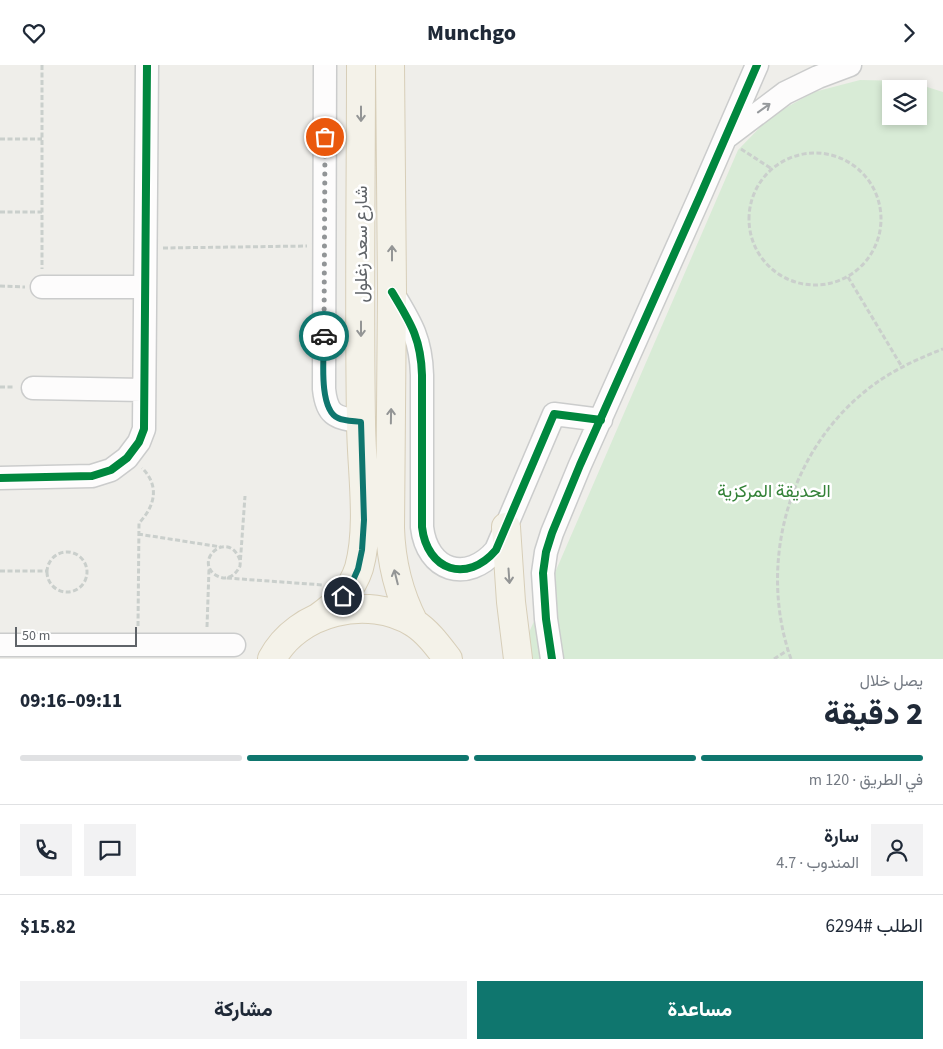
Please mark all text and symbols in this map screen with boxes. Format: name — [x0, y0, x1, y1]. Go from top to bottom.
text: Munchgo — [427, 17, 516, 49]
icon: heart — [20, 19, 48, 47]
icon: forward — [895, 19, 923, 47]
map controls — [882, 80, 927, 125]
button: layers — [882, 80, 927, 125]
one-way arrow — [757, 103, 771, 113]
one-way arrow — [356, 105, 366, 121]
pin — [304, 116, 346, 158]
icon: bag — [311, 123, 339, 151]
street label: شارع سعد زغلول — [349, 186, 374, 302]
one-way arrow — [387, 245, 397, 262]
courier — [299, 311, 349, 361]
one-way arrow — [356, 320, 366, 336]
icon: car — [310, 322, 338, 350]
one-way arrow — [386, 408, 396, 424]
park label: الحديقة المركزية — [717, 479, 831, 504]
one-way arrow — [504, 567, 514, 583]
one-way arrow — [391, 570, 400, 586]
pin — [322, 575, 364, 617]
icon: home — [329, 582, 357, 610]
scale bar — [15, 624, 138, 647]
text: 50 m — [22, 626, 50, 646]
text: يصل خلال — [860, 670, 923, 692]
text: 09:11–09:16 — [20, 688, 122, 715]
text: 2 دقيقة — [824, 691, 923, 737]
text: في الطريق · 120 m — [809, 769, 923, 791]
text: سارة — [824, 823, 859, 850]
button: phone — [20, 824, 72, 876]
button: chat — [84, 824, 136, 876]
button: person — [871, 824, 923, 876]
text: المندوب · 4.7 — [776, 852, 859, 874]
text: الطلب #6294 — [826, 913, 923, 940]
text: $15.82 — [20, 914, 76, 941]
button: مشاركة — [20, 981, 467, 1039]
button: مساعدة — [477, 981, 923, 1039]

